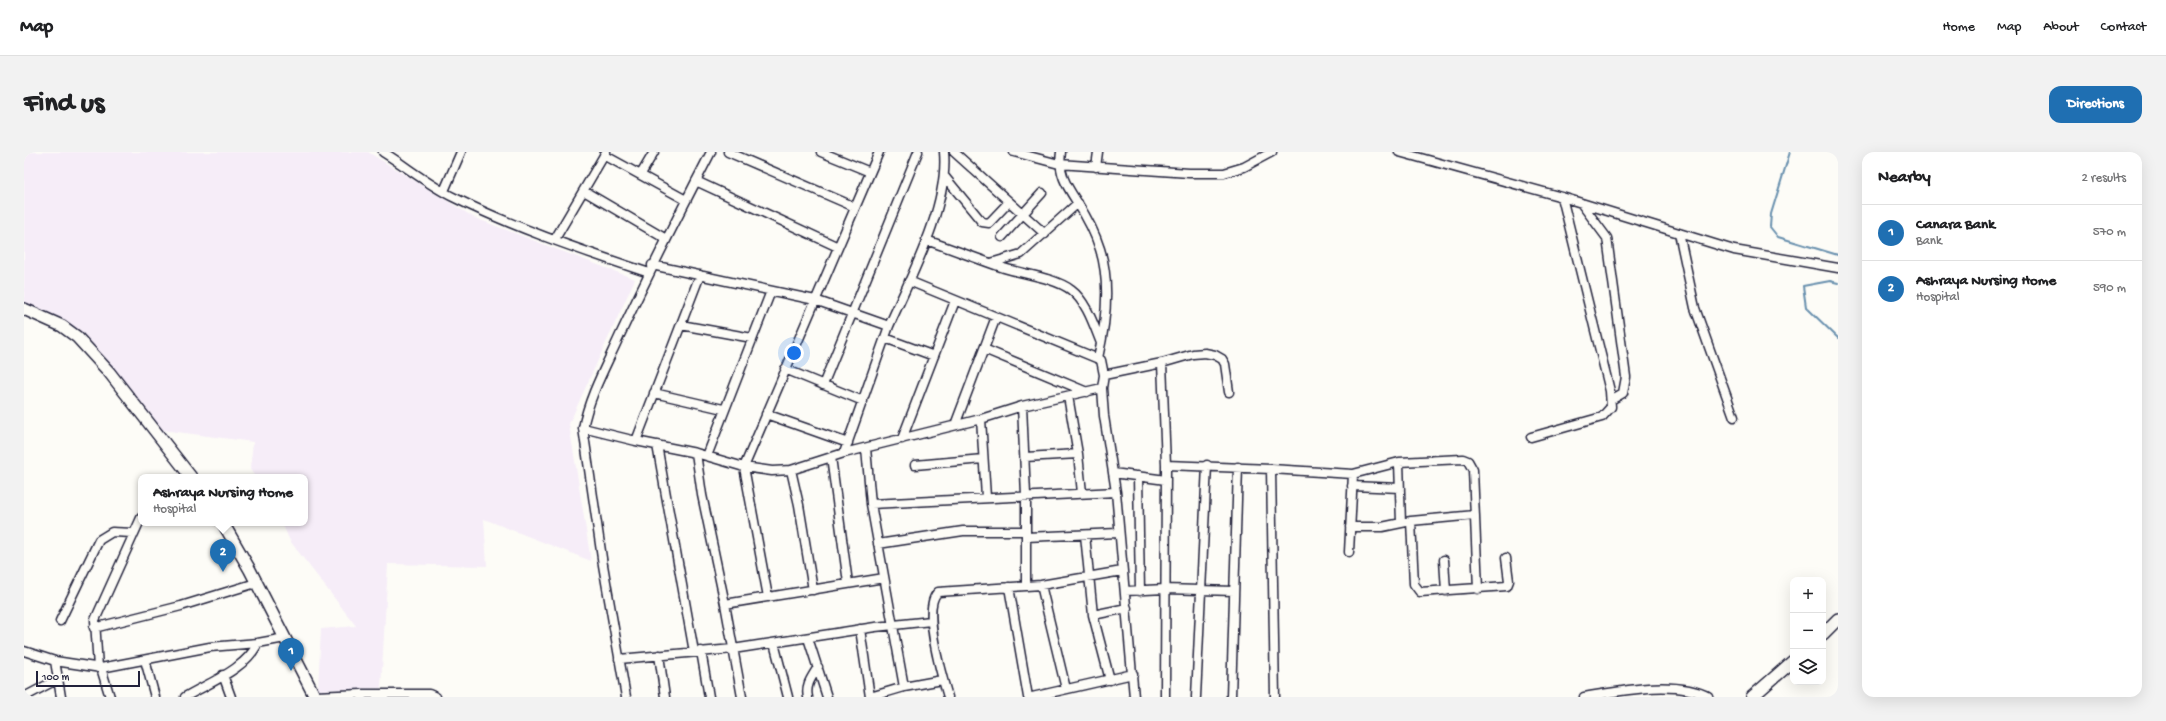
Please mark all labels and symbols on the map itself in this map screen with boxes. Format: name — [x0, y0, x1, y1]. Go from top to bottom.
your location — [784, 343, 804, 363]
pin: 2 — [210, 539, 236, 572]
pin: 1 — [278, 638, 304, 671]
scale bar — [36, 669, 140, 688]

